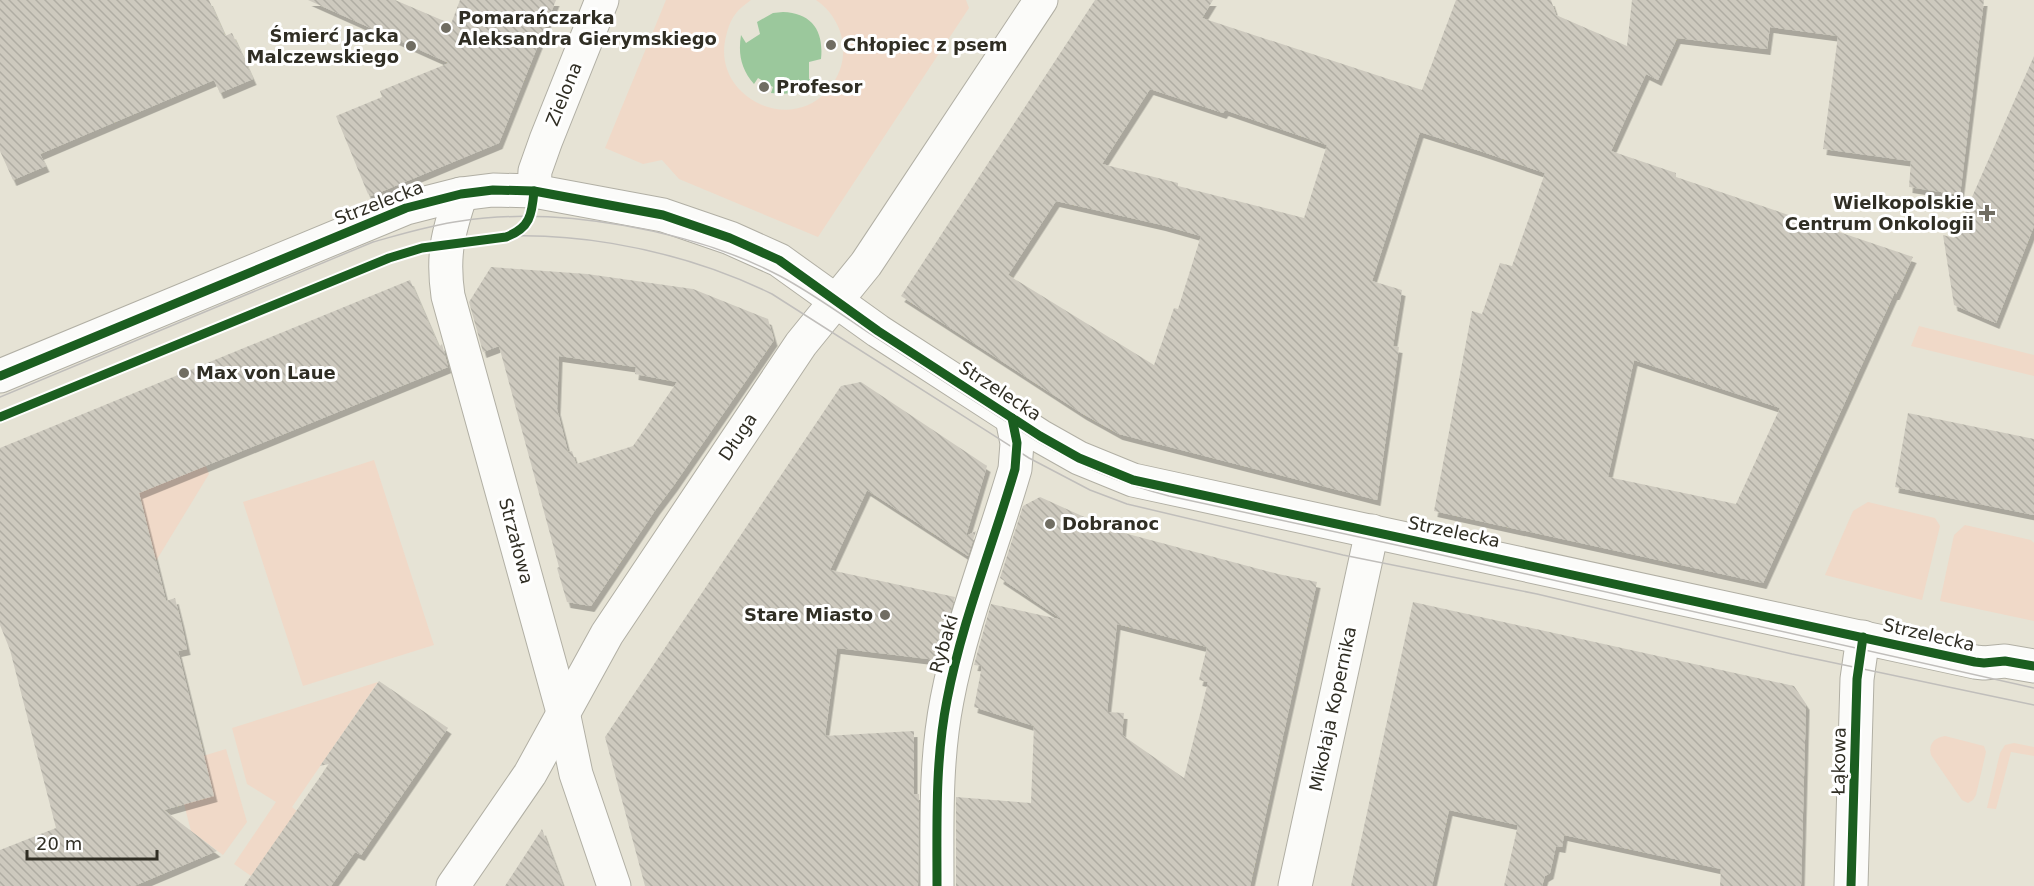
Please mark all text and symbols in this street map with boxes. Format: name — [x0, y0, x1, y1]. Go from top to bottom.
place label: Pomarańczarka Aleksandra Gierymskiego — [458, 7, 717, 49]
marker: Pomarańczarka Aleksandra Gierymskiego — [439, 21, 453, 35]
place label: Śmierć Jacka Malczewskiego — [246, 25, 399, 67]
place label: Chłopiec z psem — [843, 34, 1008, 55]
marker: Chłopiec z psem — [824, 38, 838, 52]
marker: Śmierć Jacka Malczewskiego — [404, 39, 418, 53]
street label: Zielona — [541, 59, 586, 129]
place label: Profesor — [776, 76, 863, 97]
marker: Profesor — [757, 80, 771, 94]
street label: Strzelecka — [331, 176, 426, 229]
place label: Wielkopolskie Centrum Onkologii — [1785, 192, 1974, 234]
marker: Wielkopolskie Centrum Onkologii — [1978, 204, 1996, 222]
street label: Strzelecka — [955, 356, 1045, 425]
place label: Max von Laue — [196, 362, 336, 383]
marker: Max von Laue — [177, 366, 191, 380]
street label: Długa — [714, 409, 761, 464]
street label: Strzałowa — [495, 496, 538, 586]
street label: Strzelecka — [1406, 512, 1502, 552]
place label: Dobranoc — [1062, 513, 1159, 534]
marker: Dobranoc — [1043, 517, 1057, 531]
place label: Stare Miasto — [744, 604, 873, 625]
marker: Stare Miasto — [878, 608, 892, 622]
street label: Rybaki — [925, 612, 962, 676]
street label: Strzelecka — [1881, 614, 1977, 655]
street label: Mikołaja Kopernika — [1305, 624, 1360, 793]
street label: Łąkowa — [1827, 727, 1850, 796]
scale bar — [27, 823, 158, 861]
text: 20 m — [36, 833, 82, 854]

